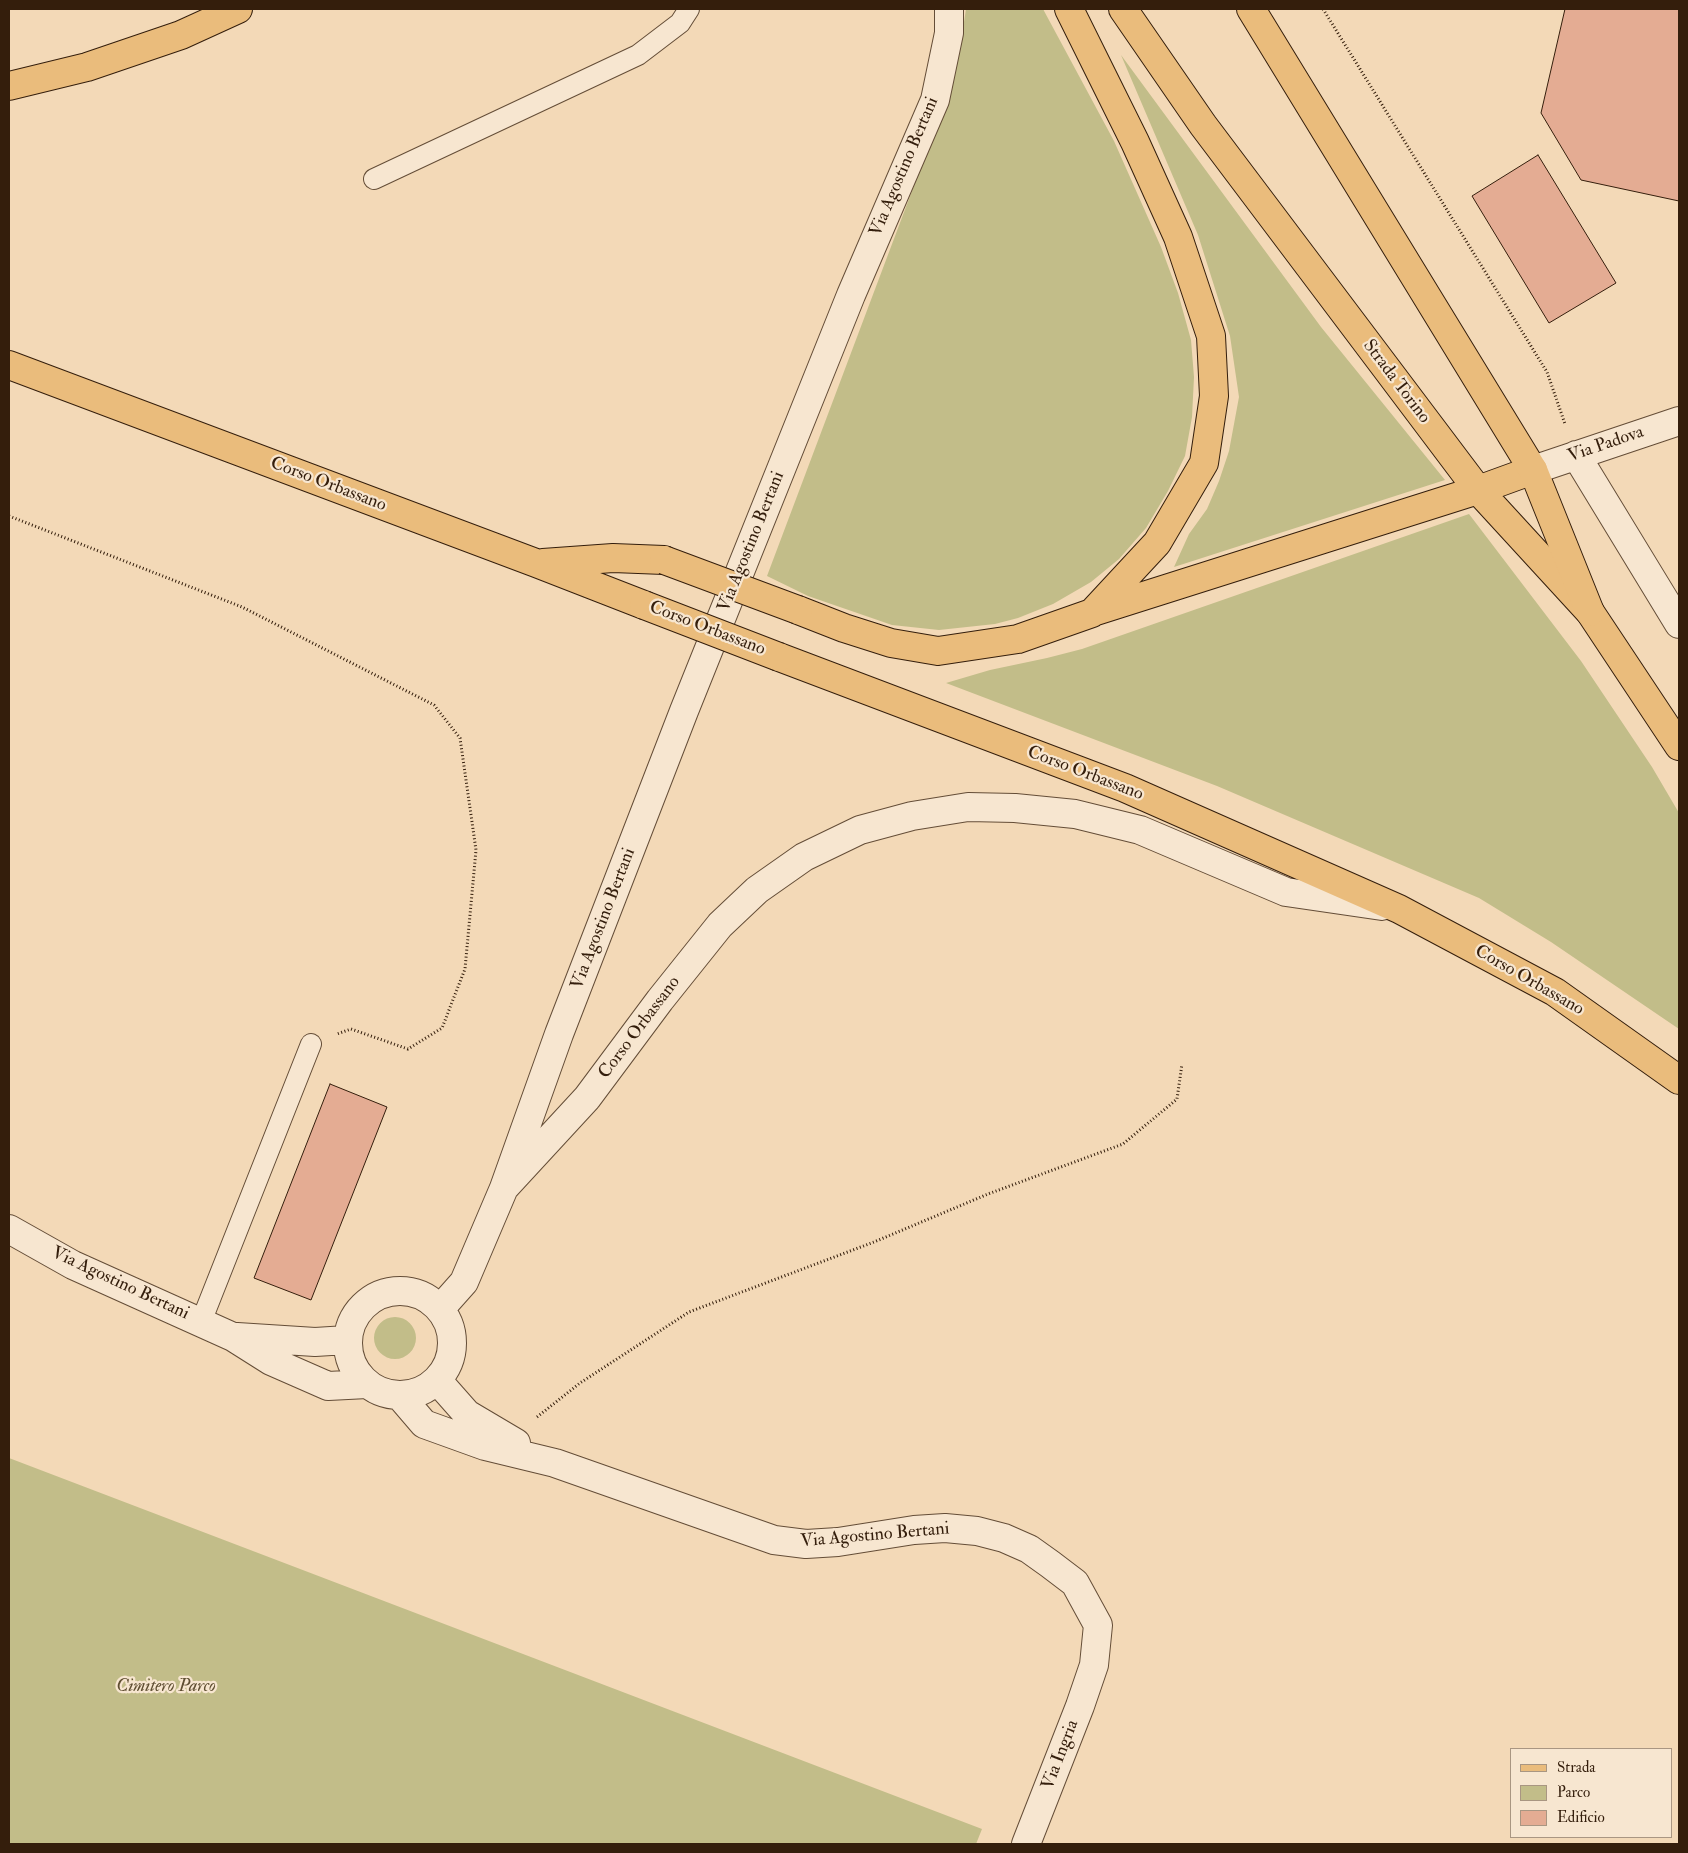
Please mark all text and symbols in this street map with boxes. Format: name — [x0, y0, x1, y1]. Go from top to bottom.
street label: Via Agostino Bertani — [866, 94, 944, 240]
street label: Strada Torino — [1358, 336, 1434, 428]
street label: Via Padova — [1565, 422, 1647, 468]
street label: Corso Orbassano — [267, 453, 389, 517]
street label: Via Agostino Bertani — [714, 469, 790, 615]
street label: Corso Orbassano — [646, 597, 768, 661]
street label: Corso Orbassano — [1024, 742, 1146, 806]
street label: Via Agostino Bertani — [567, 845, 641, 993]
street label: Corso Orbassano — [1471, 941, 1587, 1021]
street label: Corso Orbassano — [595, 973, 685, 1083]
street label: Via Agostino Bertani — [48, 1243, 192, 1325]
street label: Via Agostino Bertani — [800, 1519, 950, 1553]
park label: Cimitero Parco — [116, 1676, 216, 1698]
street label: Via Ingria — [1038, 1717, 1084, 1793]
legend — [1510, 1748, 1673, 1838]
text: Strada — [1557, 1758, 1596, 1777]
text: Parco — [1557, 1783, 1590, 1802]
text: Edificio — [1557, 1808, 1605, 1827]

